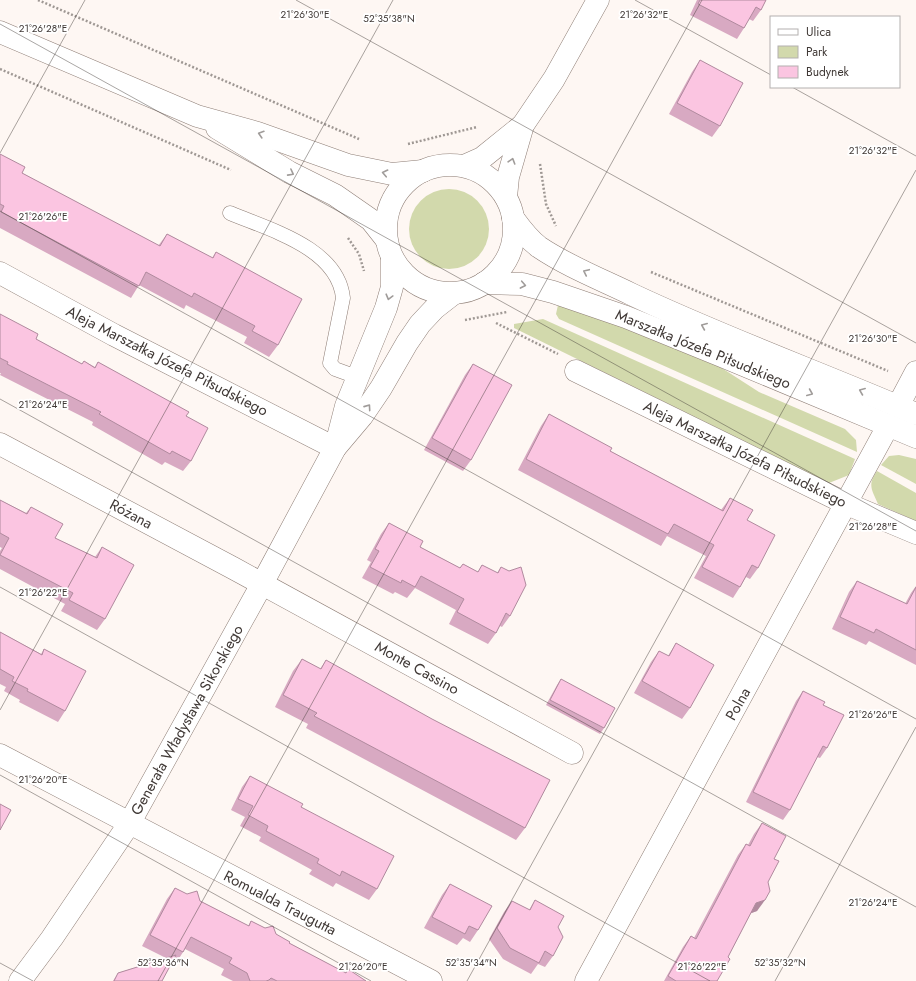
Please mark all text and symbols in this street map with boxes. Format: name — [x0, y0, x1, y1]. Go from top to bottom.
text: 21°26'30"E — [281, 7, 329, 22]
text: 21°26'32"E — [620, 7, 668, 22]
text: 52°35'38"N — [363, 11, 415, 26]
legend — [770, 16, 900, 88]
text: 21°26'28"E — [19, 21, 67, 36]
text: Ulica — [806, 23, 831, 41]
text: Park — [806, 43, 828, 61]
text: Budynek — [806, 63, 850, 81]
one-way arrow — [257, 130, 264, 139]
text: 21°26'32"E — [849, 143, 897, 158]
one-way arrow — [508, 158, 516, 165]
one-way arrow — [286, 168, 294, 175]
one-way arrow — [381, 169, 388, 177]
text: 21°26'26"E — [19, 209, 67, 224]
one-way arrow — [583, 269, 590, 277]
one-way arrow — [520, 280, 526, 288]
one-way arrow — [386, 294, 394, 300]
street label: Aleja Marszałka Józefa Piłsudskiego — [62, 300, 272, 422]
street label: Marszałka Józefa Piłsudskiego — [612, 304, 794, 394]
one-way arrow — [701, 323, 708, 331]
text: 21°26'30"E — [849, 331, 897, 346]
one-way arrow — [806, 388, 813, 396]
one-way arrow — [858, 388, 865, 396]
street label: Aleja Marszałka Józefa Piłsudskiego — [640, 395, 850, 513]
text: 21°26'24"E — [19, 397, 67, 412]
one-way arrow — [363, 404, 371, 411]
street label: Różana — [106, 494, 156, 534]
text: 21°26'28"E — [849, 519, 897, 534]
text: 21°26'22"E — [19, 585, 67, 600]
street label: Generała Władysława Sikorskiego — [125, 621, 249, 819]
street label: Monte Cassino — [371, 636, 463, 700]
street label: Polna — [720, 684, 756, 724]
text: 21°26'26"E — [849, 707, 897, 722]
text: 21°26'20"E — [18, 772, 68, 787]
street label: Romualda Traugutta — [220, 865, 340, 941]
text: 21°26'24"E — [849, 895, 897, 910]
text: 52°35'36"N — [137, 955, 189, 970]
text: 52°35'34"N — [445, 955, 497, 970]
text: 52°35'32"N — [754, 955, 806, 970]
text: 21°26'20"E — [338, 959, 388, 974]
text: 21°26'22"E — [678, 959, 726, 974]

